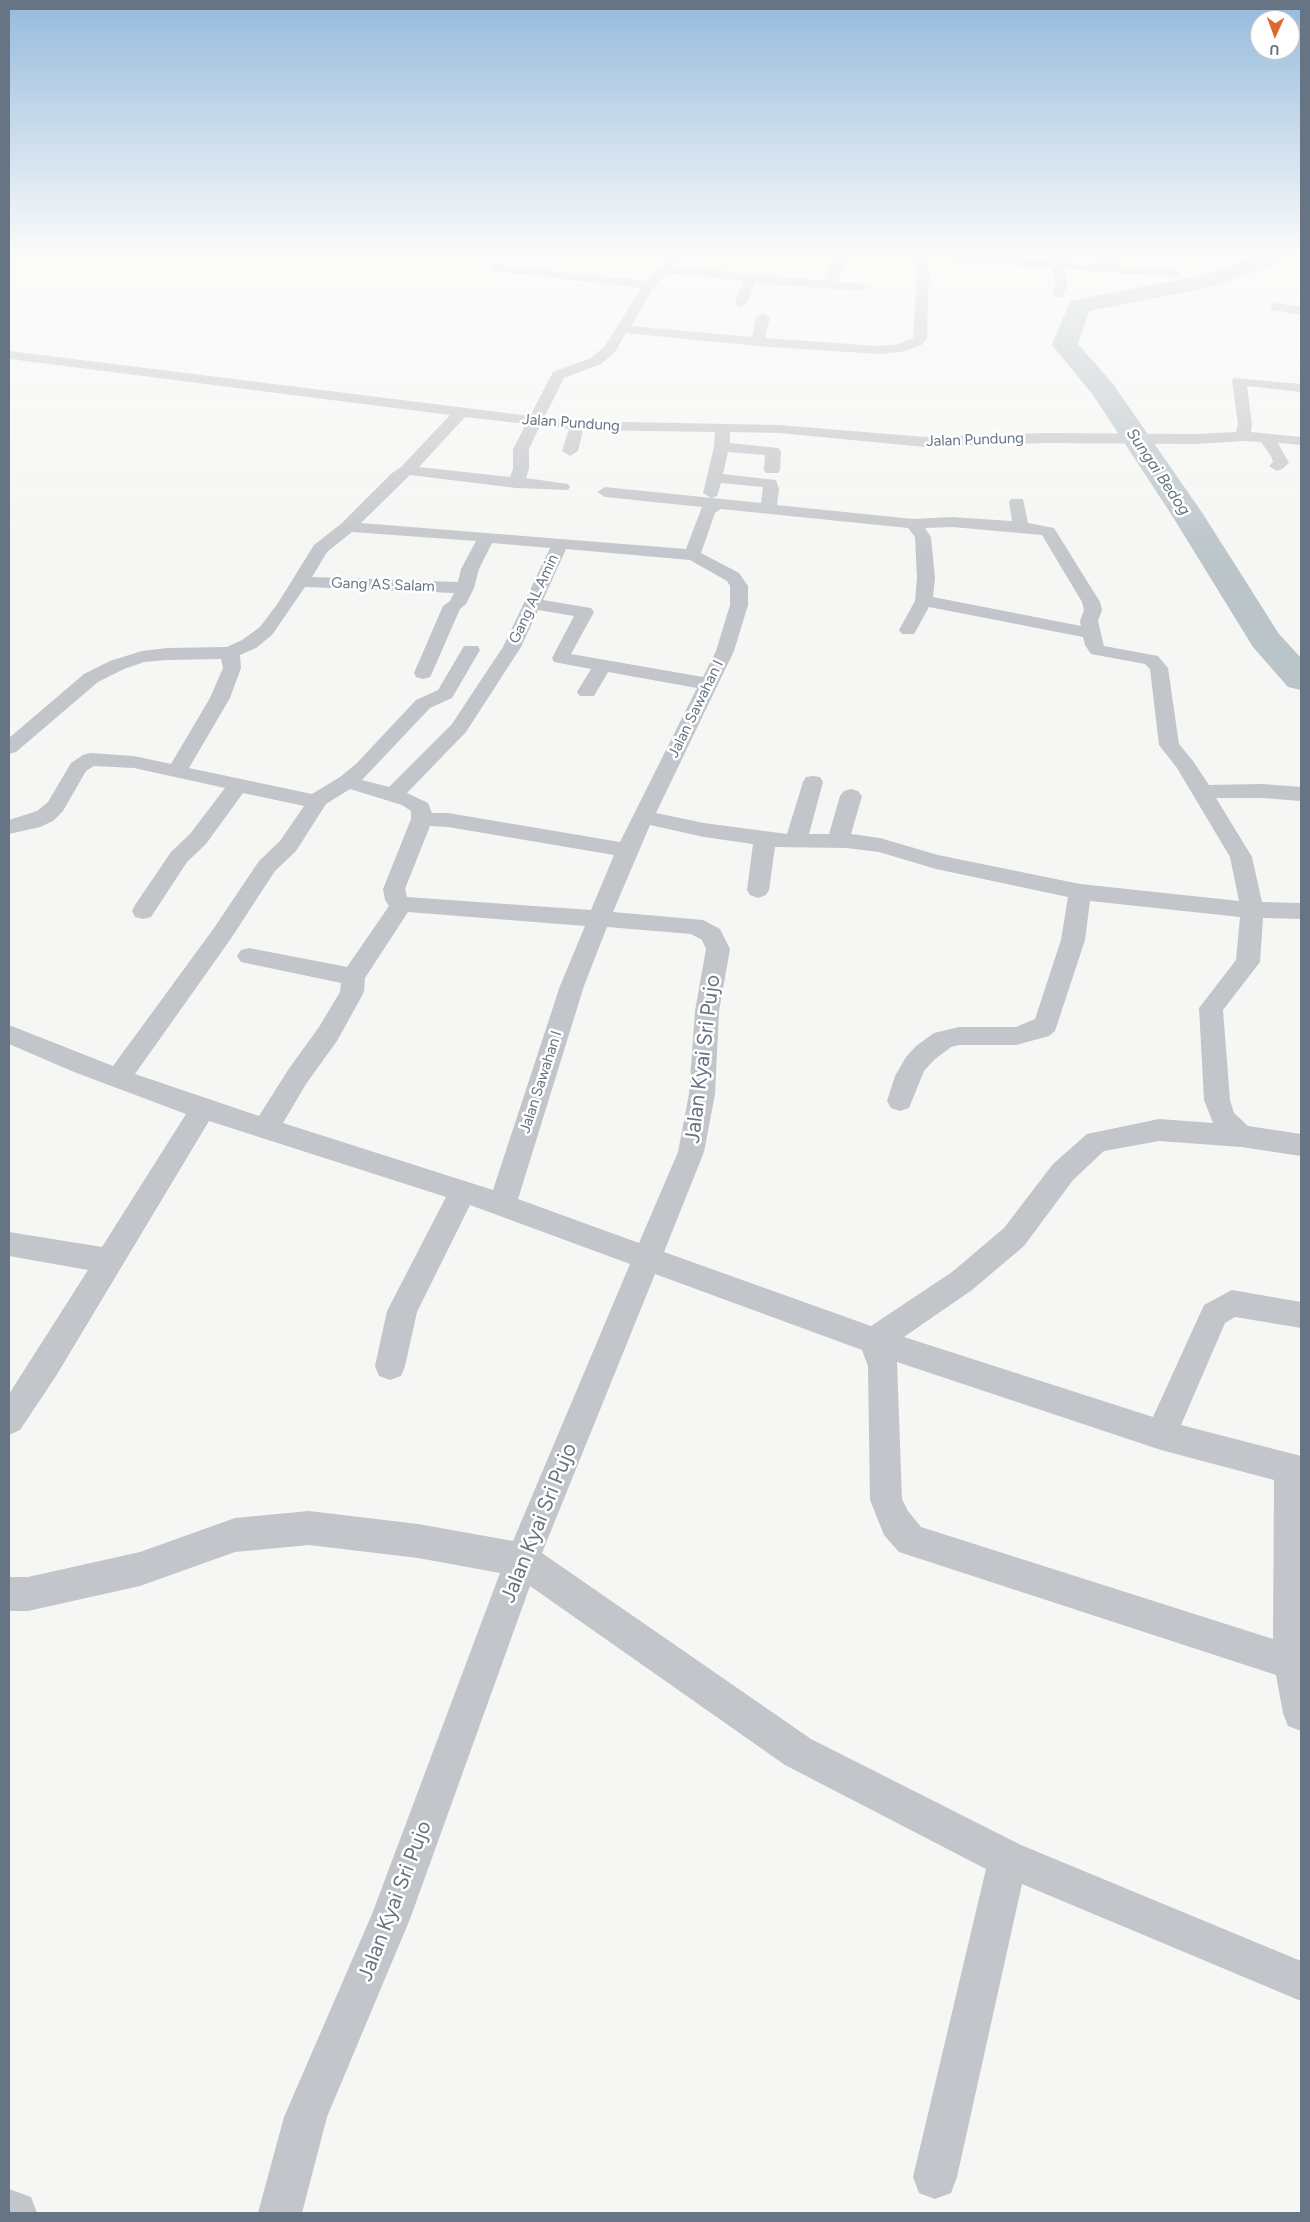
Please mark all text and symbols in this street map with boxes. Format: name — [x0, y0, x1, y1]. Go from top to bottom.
north arrow — [1250, 10, 1300, 60]
text: U — [1269, 41, 1280, 58]
street label: Jalan Pundung — [521, 411, 621, 435]
water label: Sungai Bedog — [1122, 425, 1194, 519]
street label: Jalan Pundung — [926, 429, 1024, 451]
street label: Gang AL Amin — [505, 552, 563, 646]
street label: Gang AS Salam — [331, 574, 435, 596]
street label: Jalan Sawahan I — [665, 657, 727, 761]
street label: Jalan Kyai Sri Pujo — [680, 973, 726, 1145]
street label: Jalan Sawahan I — [516, 1029, 566, 1135]
street label: Jalan Kyai Sri Pujo — [496, 1440, 582, 1606]
street label: Jalan Kyai Sri Pujo — [353, 1817, 437, 1985]

